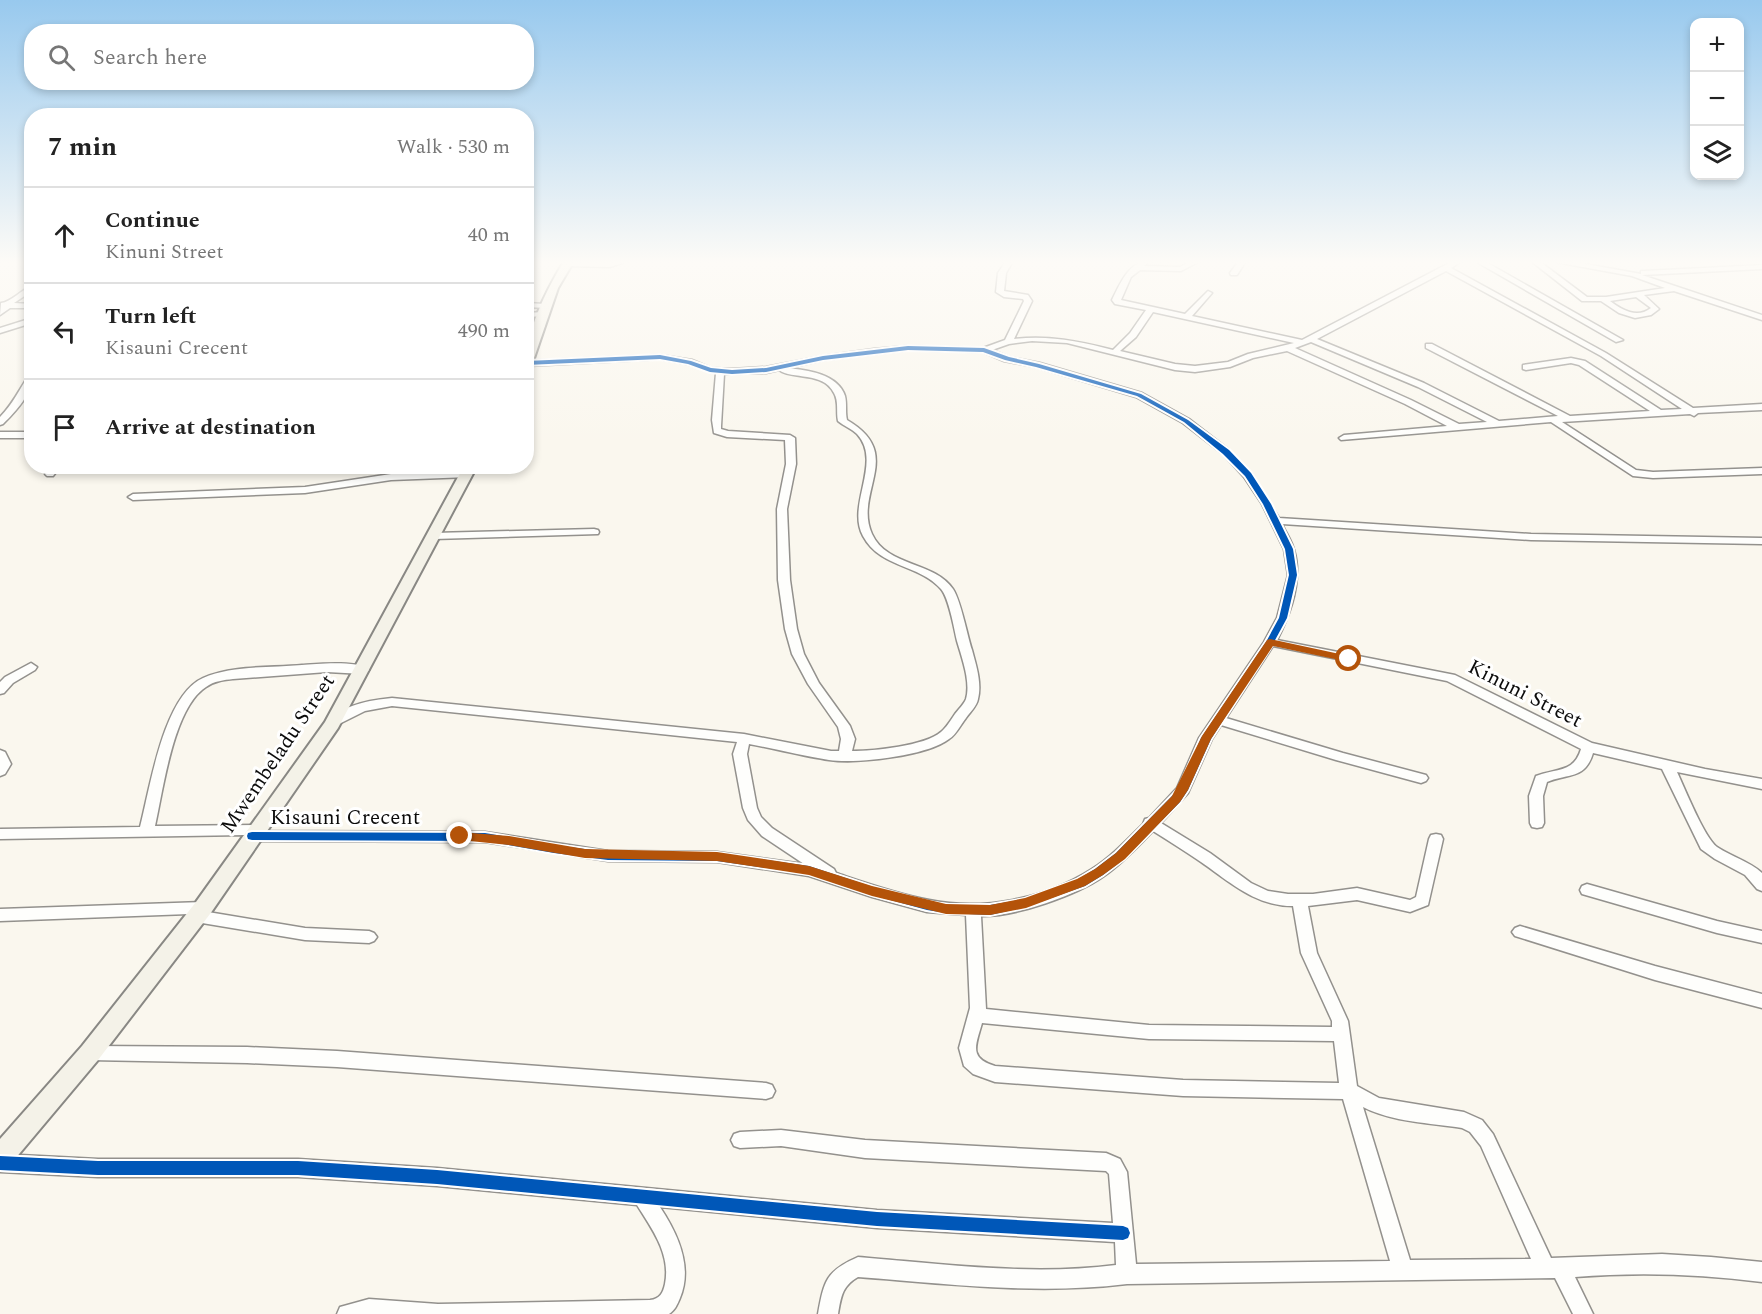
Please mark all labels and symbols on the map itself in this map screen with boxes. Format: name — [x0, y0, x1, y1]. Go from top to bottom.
route start — [1335, 645, 1361, 671]
street label: Kinuni Street — [1462, 651, 1588, 737]
street label: Mwembeladu Street — [213, 668, 343, 840]
street label: Kisauni Crecent — [270, 802, 420, 834]
route end — [446, 822, 472, 848]

